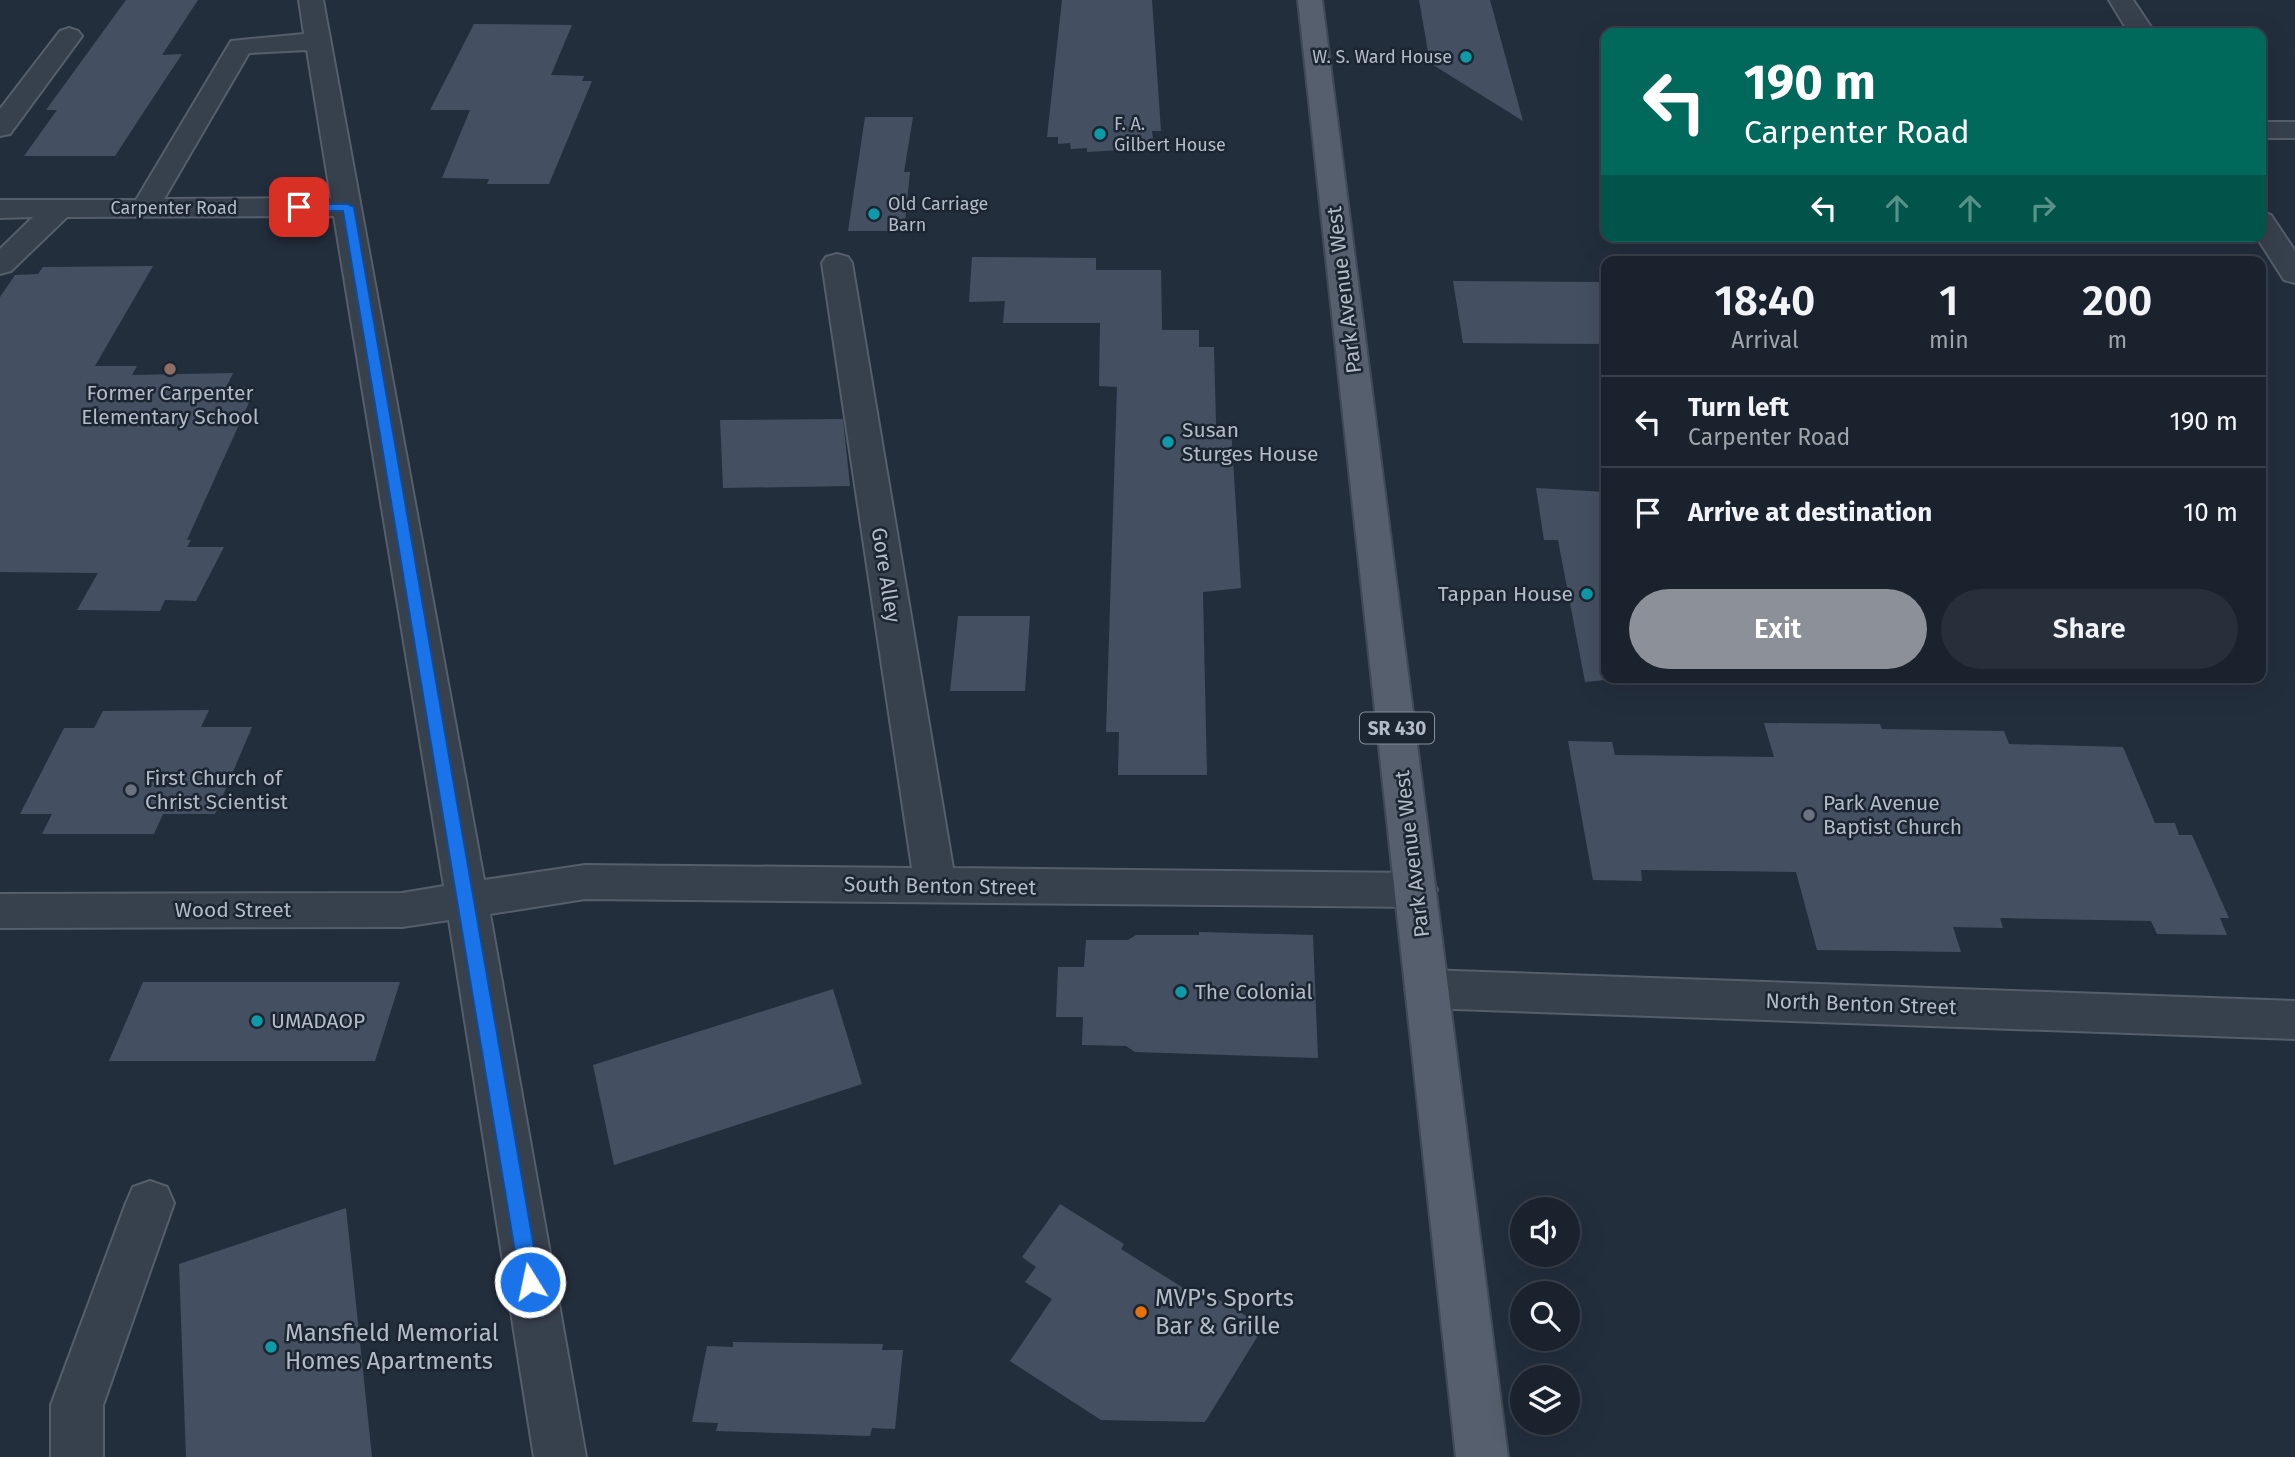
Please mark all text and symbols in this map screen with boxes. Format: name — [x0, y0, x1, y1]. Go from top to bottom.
place label: W. S. Ward House — [1312, 46, 1452, 68]
marker: W. S. Ward House — [1458, 49, 1474, 65]
text: 190 m — [1744, 53, 1876, 112]
icon: left — [1629, 56, 1720, 147]
place label: F. A. Gilbert House — [1114, 113, 1226, 156]
text: Carpenter Road — [1744, 113, 1970, 151]
marker: F. A. Gilbert House — [1092, 126, 1108, 142]
pin — [269, 177, 329, 237]
icon: arrive — [280, 188, 318, 226]
icon: left — [1805, 189, 1843, 227]
icon: ahead — [1878, 189, 1916, 227]
icon: ahead — [1951, 189, 1989, 227]
icon: right — [2024, 189, 2062, 227]
place label: Old Carriage Barn — [888, 193, 988, 236]
street label: Carpenter Road — [111, 197, 237, 219]
street label: Park Avenue West — [1321, 205, 1367, 375]
marker: Old Carriage Barn — [866, 206, 882, 222]
text: 18:40 — [1715, 276, 1815, 326]
text: 1 — [1939, 276, 1958, 326]
text: 200 — [2082, 276, 2152, 326]
text: Arrival — [1731, 326, 1799, 354]
text: min — [1929, 326, 1969, 354]
text: m — [2107, 326, 2127, 354]
marker: Former Carpenter Elementary School — [162, 361, 178, 377]
place label: Former Carpenter Elementary School — [81, 380, 259, 430]
text: Turn left — [1688, 392, 1789, 423]
icon: left — [1629, 403, 1667, 441]
text: 190 m — [2169, 406, 2238, 437]
place label: Susan Sturges House — [1182, 417, 1318, 467]
text: Carpenter Road — [1688, 423, 1850, 451]
marker: Susan Sturges House — [1160, 434, 1176, 450]
icon: arrive — [1629, 494, 1667, 532]
text: Arrive at destination — [1688, 497, 1932, 528]
text: 10 m — [2183, 497, 2238, 528]
street label: Gore Alley — [866, 526, 906, 625]
place label: Tappan House — [1438, 581, 1573, 607]
marker: Tappan House — [1579, 586, 1595, 602]
button: Exit — [1629, 589, 1927, 669]
button: Share — [1941, 589, 2238, 669]
road number: SR 430 — [1360, 712, 1434, 744]
place label: First Church of Christ Scientist — [145, 765, 288, 815]
street label: Park Avenue West — [1389, 769, 1435, 939]
marker: First Church of Christ Scientist — [123, 782, 139, 798]
place label: Park Avenue Baptist Church — [1823, 790, 1962, 840]
marker: Park Avenue Baptist Church — [1801, 807, 1817, 823]
street label: South Benton Street — [844, 871, 1037, 901]
street label: Wood Street — [175, 897, 292, 923]
place label: The Colonial — [1195, 979, 1313, 1005]
marker: The Colonial — [1173, 984, 1189, 1000]
street label: North Benton Street — [1765, 988, 1957, 1020]
place label: UMADAOP — [271, 1008, 365, 1034]
marker: UMADAOP — [249, 1013, 265, 1029]
map controls — [1510, 1197, 1580, 1435]
button: sound — [1510, 1197, 1580, 1267]
position arrow — [493, 1245, 567, 1319]
button: search — [1510, 1281, 1580, 1351]
place label: MVP's Sports Bar & Grille — [1155, 1284, 1294, 1340]
marker: MVP's Sports Bar & Grille — [1133, 1304, 1149, 1320]
place label: Mansfield Memorial Homes Apartments — [285, 1319, 499, 1375]
marker: Mansfield Memorial Homes Apartments — [263, 1339, 279, 1355]
button: layers — [1510, 1365, 1580, 1435]

